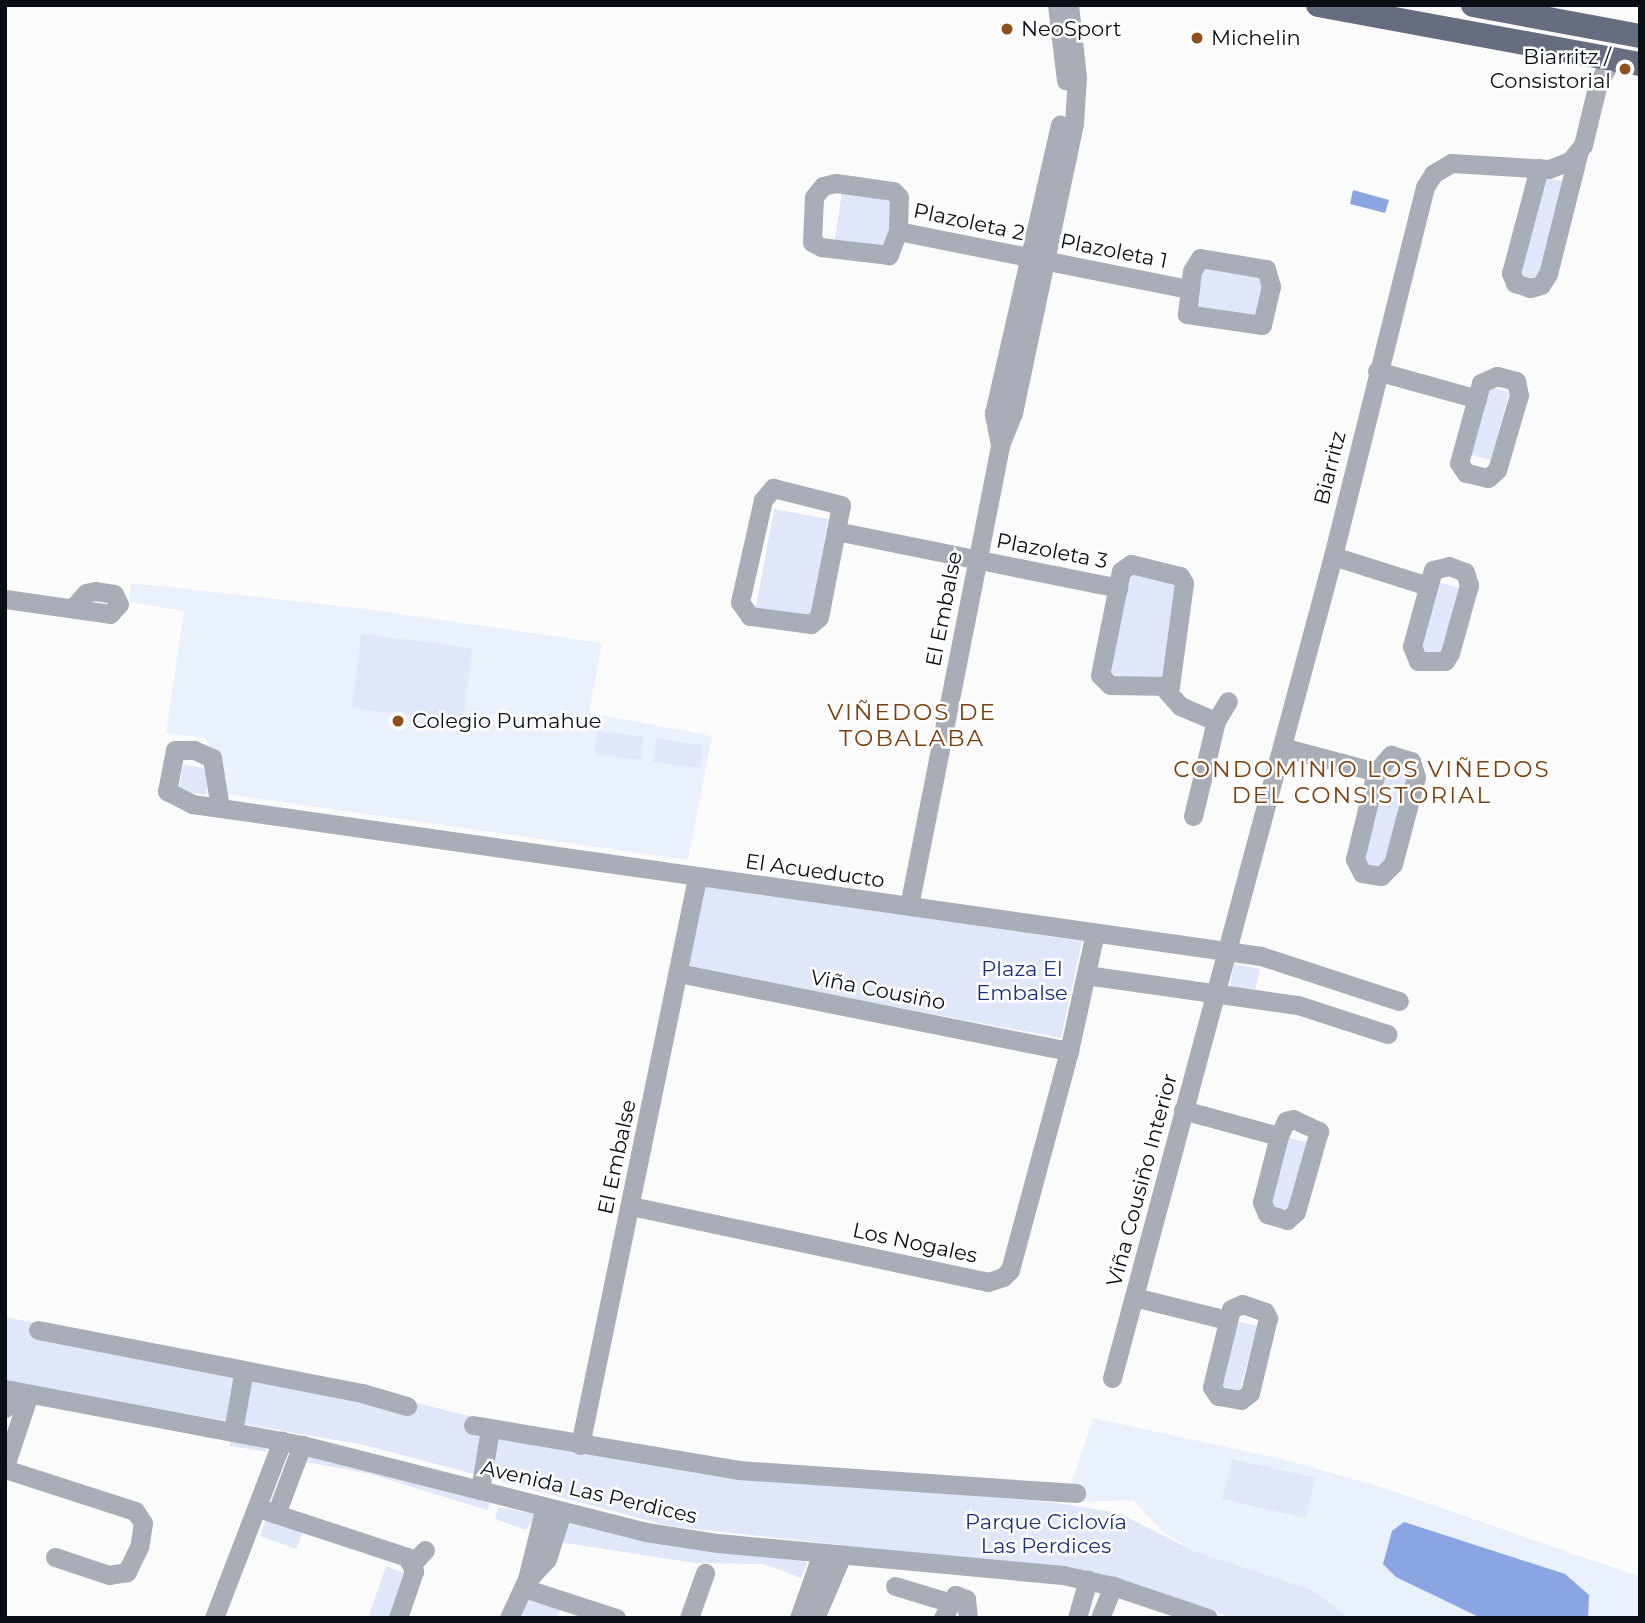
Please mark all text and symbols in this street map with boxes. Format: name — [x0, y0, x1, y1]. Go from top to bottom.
place label: NeoSport — [1021, 16, 1122, 42]
marker: NeoSport — [999, 21, 1015, 37]
place label: Michelin — [1211, 25, 1301, 51]
marker: Michelin — [1189, 30, 1205, 46]
place label: Biarritz / Consistorial — [1490, 44, 1611, 94]
marker: Biarritz / Consistorial — [1617, 61, 1633, 77]
street label: Plazoleta 2 — [911, 198, 1027, 246]
street label: Plazoleta 1 — [1058, 228, 1170, 274]
street label: Biarritz — [1309, 429, 1351, 507]
street label: Plazoleta 3 — [994, 528, 1110, 574]
street label: El Embalse — [921, 549, 967, 669]
district label: VIÑEDOS DE TOBALABA — [828, 698, 996, 752]
place label: Colegio Pumahue — [412, 708, 601, 734]
marker: Colegio Pumahue — [390, 713, 406, 729]
district label: CONDOMINIO LOS VIÑEDOS DEL CONSISTORIAL — [1176, 755, 1548, 809]
street label: El Acueducto — [744, 849, 886, 893]
park label: Plaza El Embalse — [976, 956, 1068, 1006]
street label: Viña Cousiño — [808, 965, 948, 1015]
street label: Viña Cousiño Interior — [1101, 1071, 1183, 1289]
street label: El Embalse — [593, 1097, 641, 1217]
street label: Los Nogales — [850, 1218, 980, 1268]
street label: Avenida Las Perdices — [479, 1455, 699, 1529]
park label: Parque Ciclovía Las Perdices — [965, 1509, 1127, 1559]

